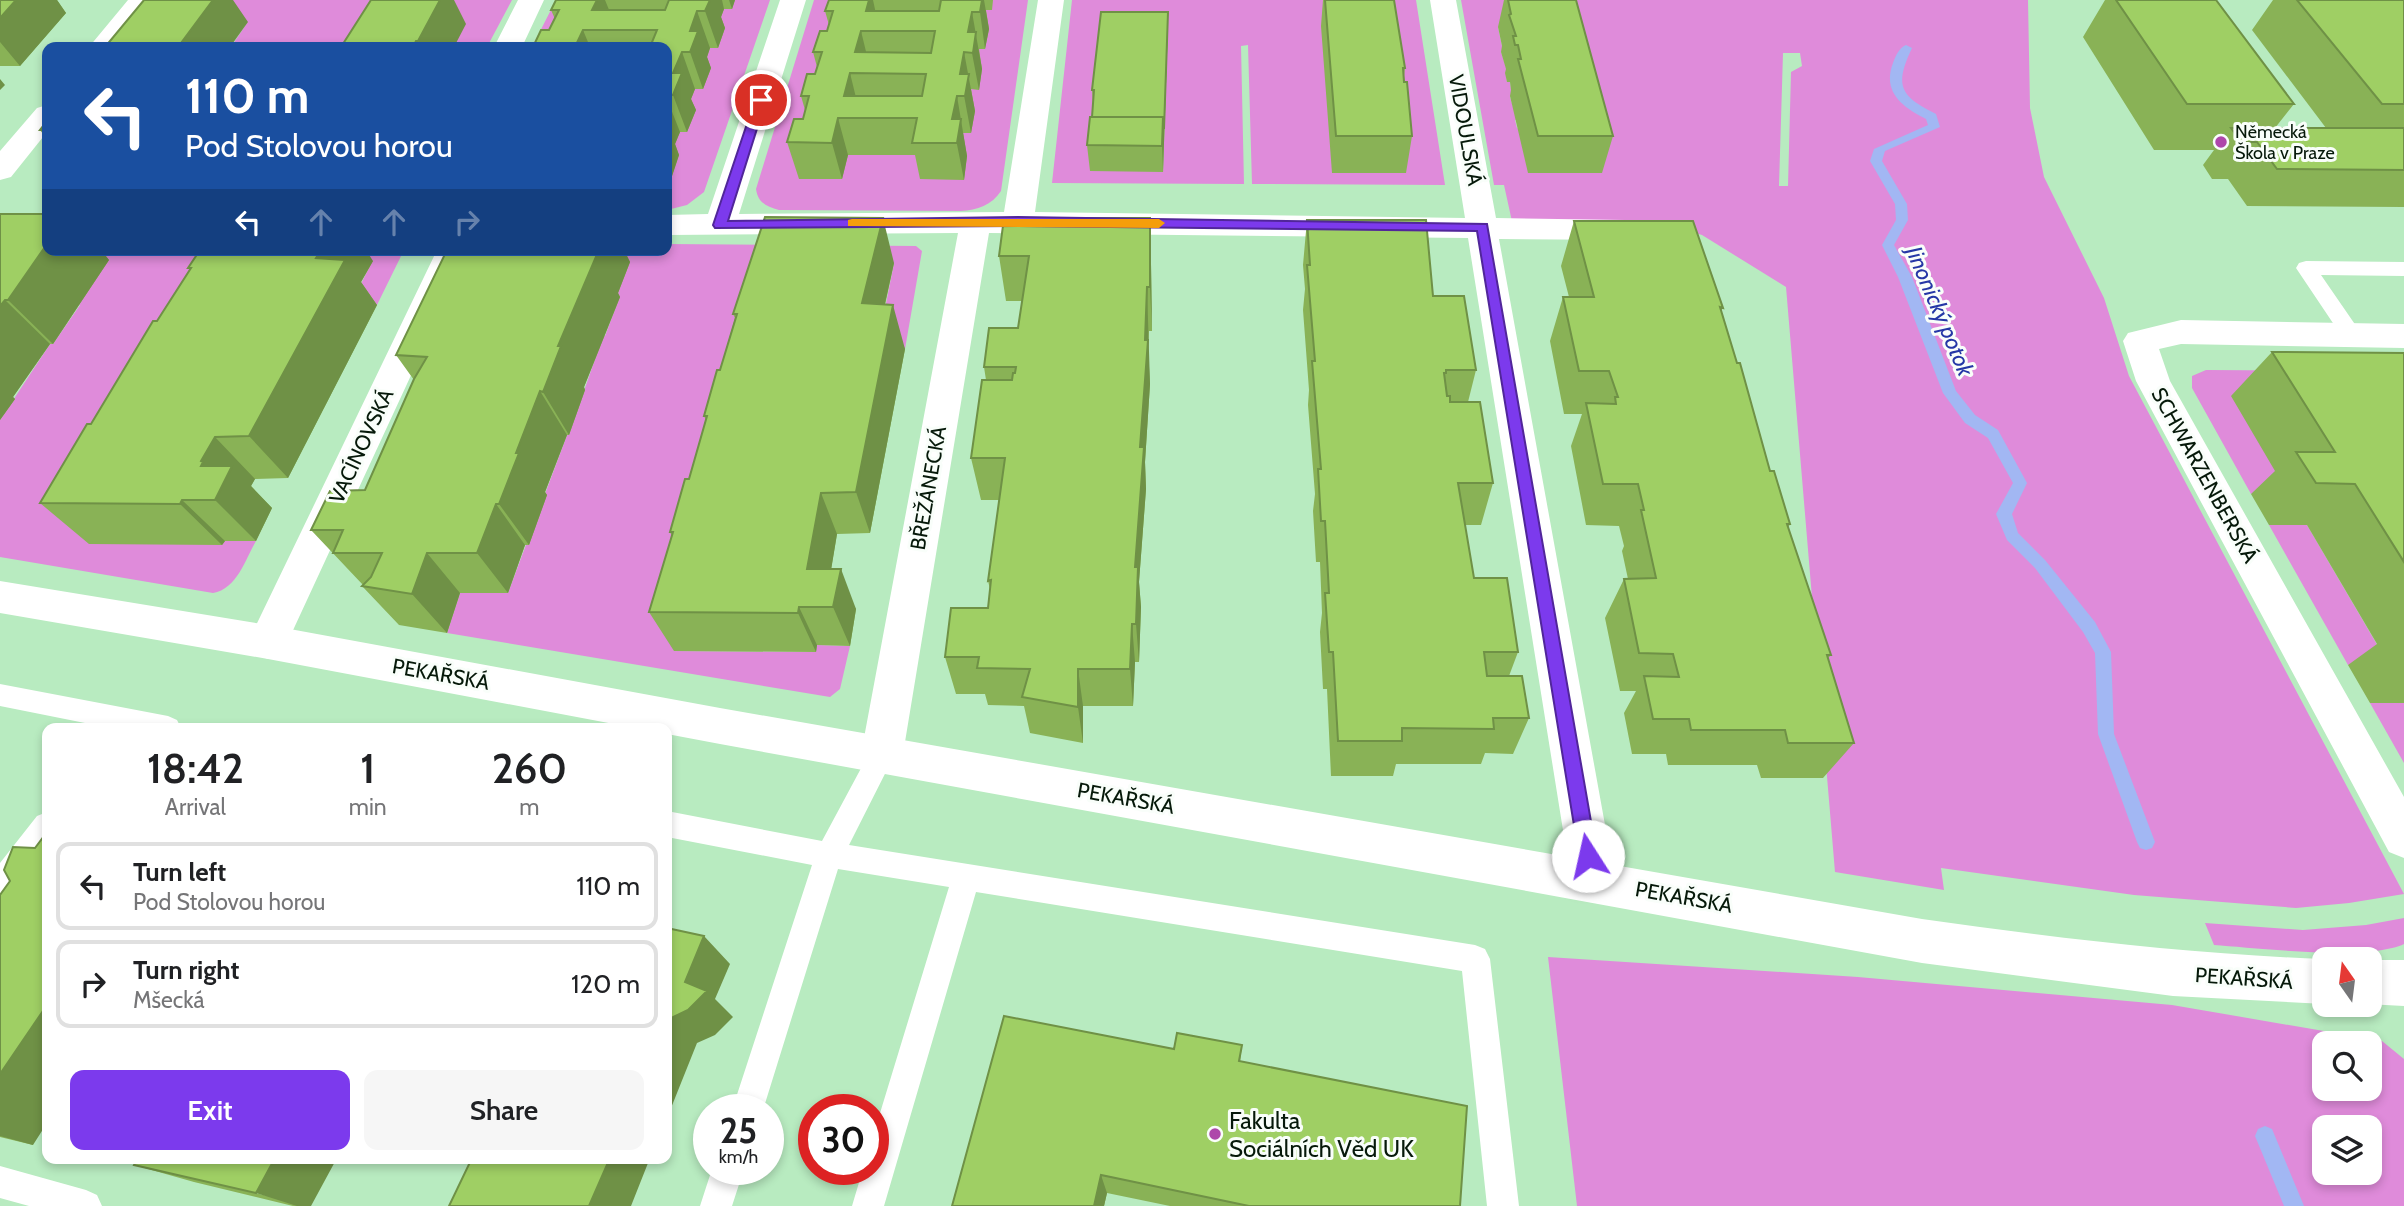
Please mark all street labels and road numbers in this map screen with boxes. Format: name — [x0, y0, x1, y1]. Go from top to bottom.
street label: VIDOULSKÁ — [1444, 72, 1488, 188]
street label: SCHWARZENBERSKÁ — [2146, 383, 2264, 567]
street label: VACÍNOVSKÁ — [324, 385, 398, 507]
street label: BŘEŽÁNECKÁ — [904, 424, 951, 552]
street label: PEKAŘSKÁ — [390, 652, 492, 695]
street label: PEKAŘSKÁ — [1075, 776, 1177, 819]
street label: PEKAŘSKÁ — [1633, 875, 1735, 918]
street label: PEKAŘSKÁ — [2194, 961, 2294, 994]

